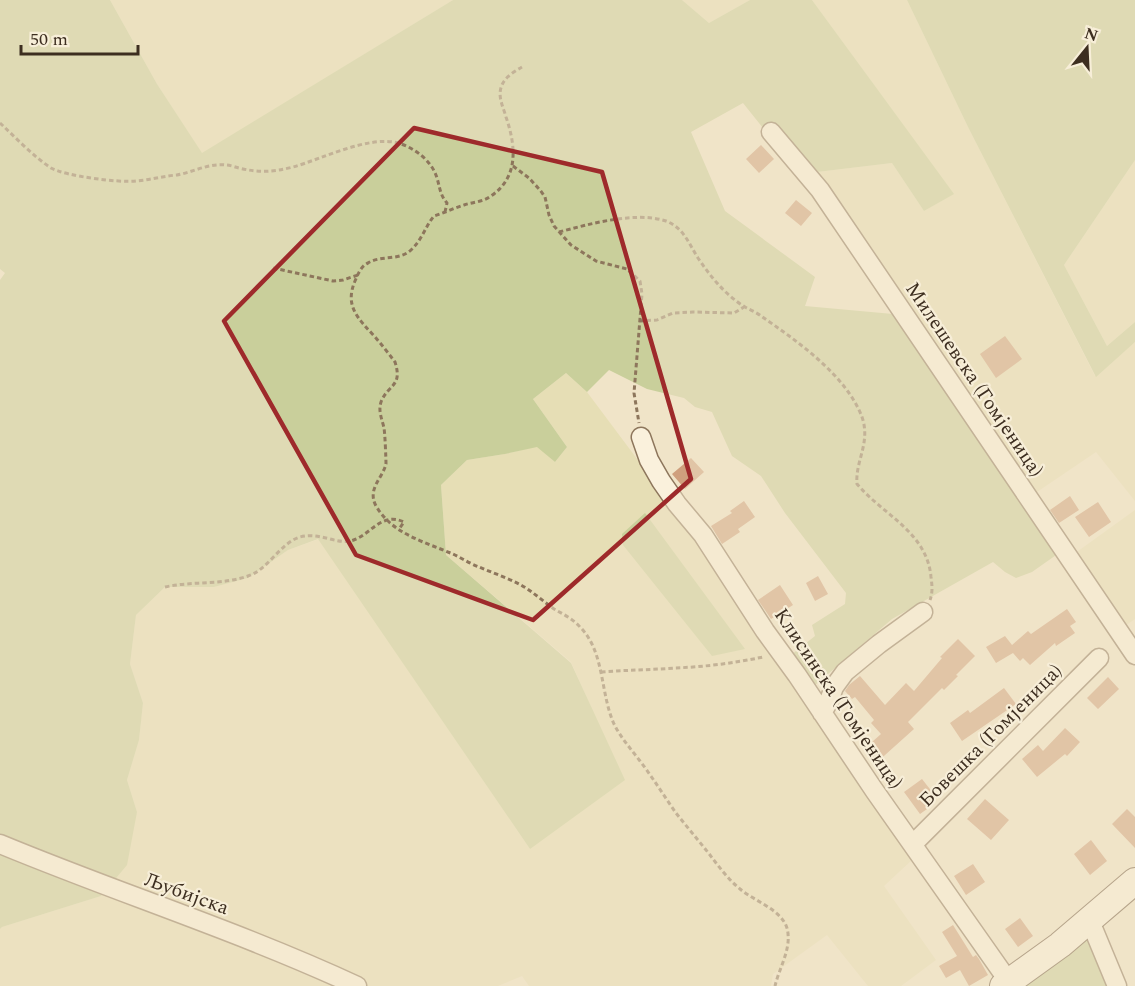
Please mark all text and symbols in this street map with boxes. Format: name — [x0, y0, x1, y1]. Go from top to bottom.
scale bar — [21, 18, 138, 56]
north arrow — [1057, 18, 1117, 78]
text: N — [1081, 21, 1101, 48]
text: 50 m — [30, 26, 68, 53]
street label: Милешевска (Гомјеница) — [898, 276, 1051, 483]
street label: Клисинска (Гомјеница) — [766, 602, 910, 795]
street label: Бовешка (Гомјеница) — [912, 657, 1069, 814]
street label: Љубијска — [140, 865, 233, 923]

